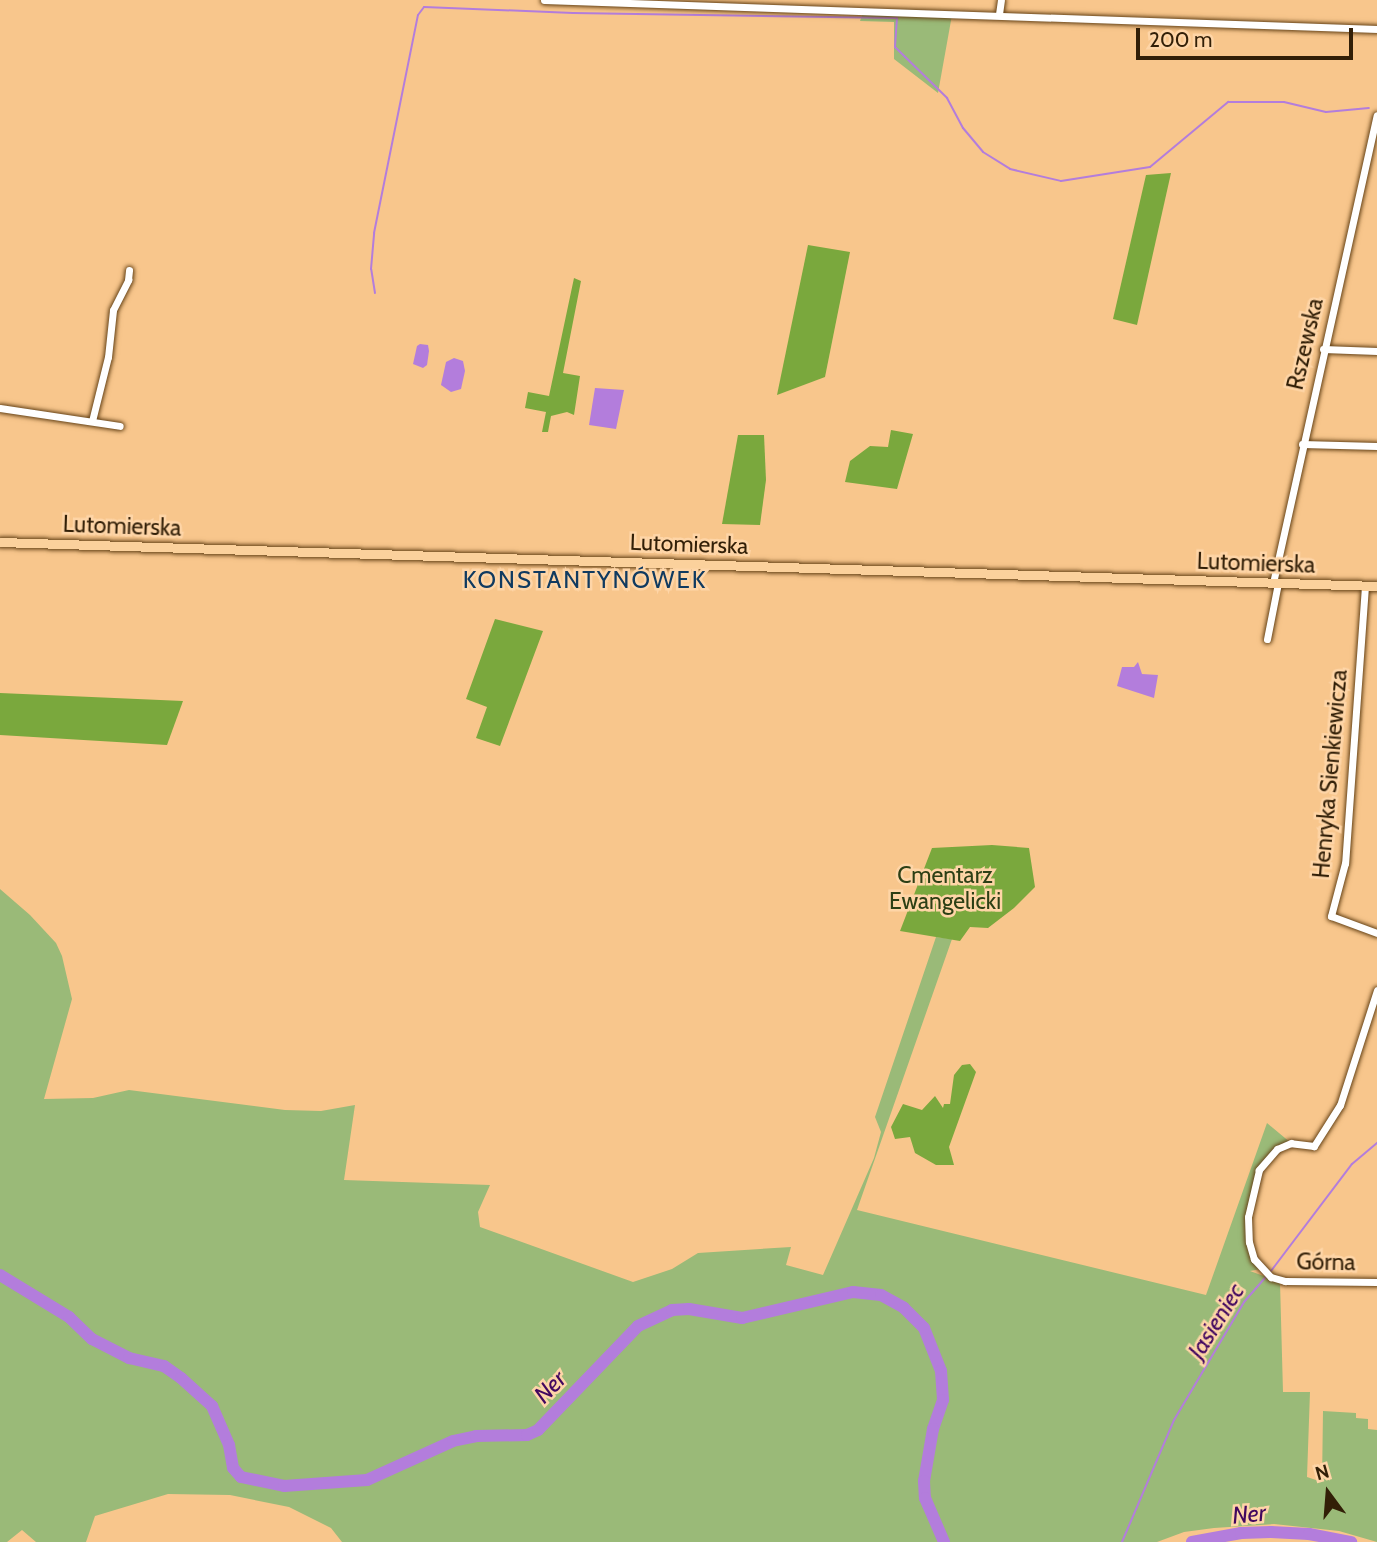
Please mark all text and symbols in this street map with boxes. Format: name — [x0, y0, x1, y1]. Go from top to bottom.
scale bar — [1139, 14, 1356, 58]
text: 200 m — [1149, 27, 1212, 52]
street label: Rszewska — [1281, 296, 1329, 392]
street label: Lutomierska — [62, 510, 182, 542]
street label: Lutomierska — [629, 528, 749, 560]
street label: Lutomierska — [1196, 547, 1316, 579]
district label: KONSTANTYNÓWEK — [464, 566, 706, 594]
street label: Henryka Sienkiewicza — [1307, 668, 1353, 880]
park label: Cmentarz Ewangelicki — [889, 861, 1001, 915]
street label: Górna — [1296, 1248, 1356, 1276]
water label: Jasieniec — [1182, 1278, 1250, 1364]
water label: Ner — [528, 1365, 572, 1409]
north arrow — [1293, 1458, 1363, 1528]
text: N — [1312, 1459, 1332, 1485]
water label: Ner — [1231, 1498, 1267, 1530]

